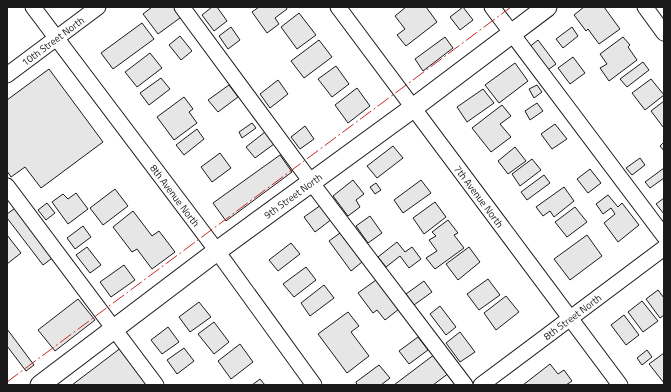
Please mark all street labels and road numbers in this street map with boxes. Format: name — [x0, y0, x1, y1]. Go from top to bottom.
street label: 10th Street North — [18, 13, 87, 69]
street label: 8th Avenue North — [147, 161, 204, 230]
street label: 7th Avenue North — [451, 162, 507, 231]
street label: 9th Street North — [261, 169, 325, 222]
street label: 8th Street North — [540, 290, 604, 343]

